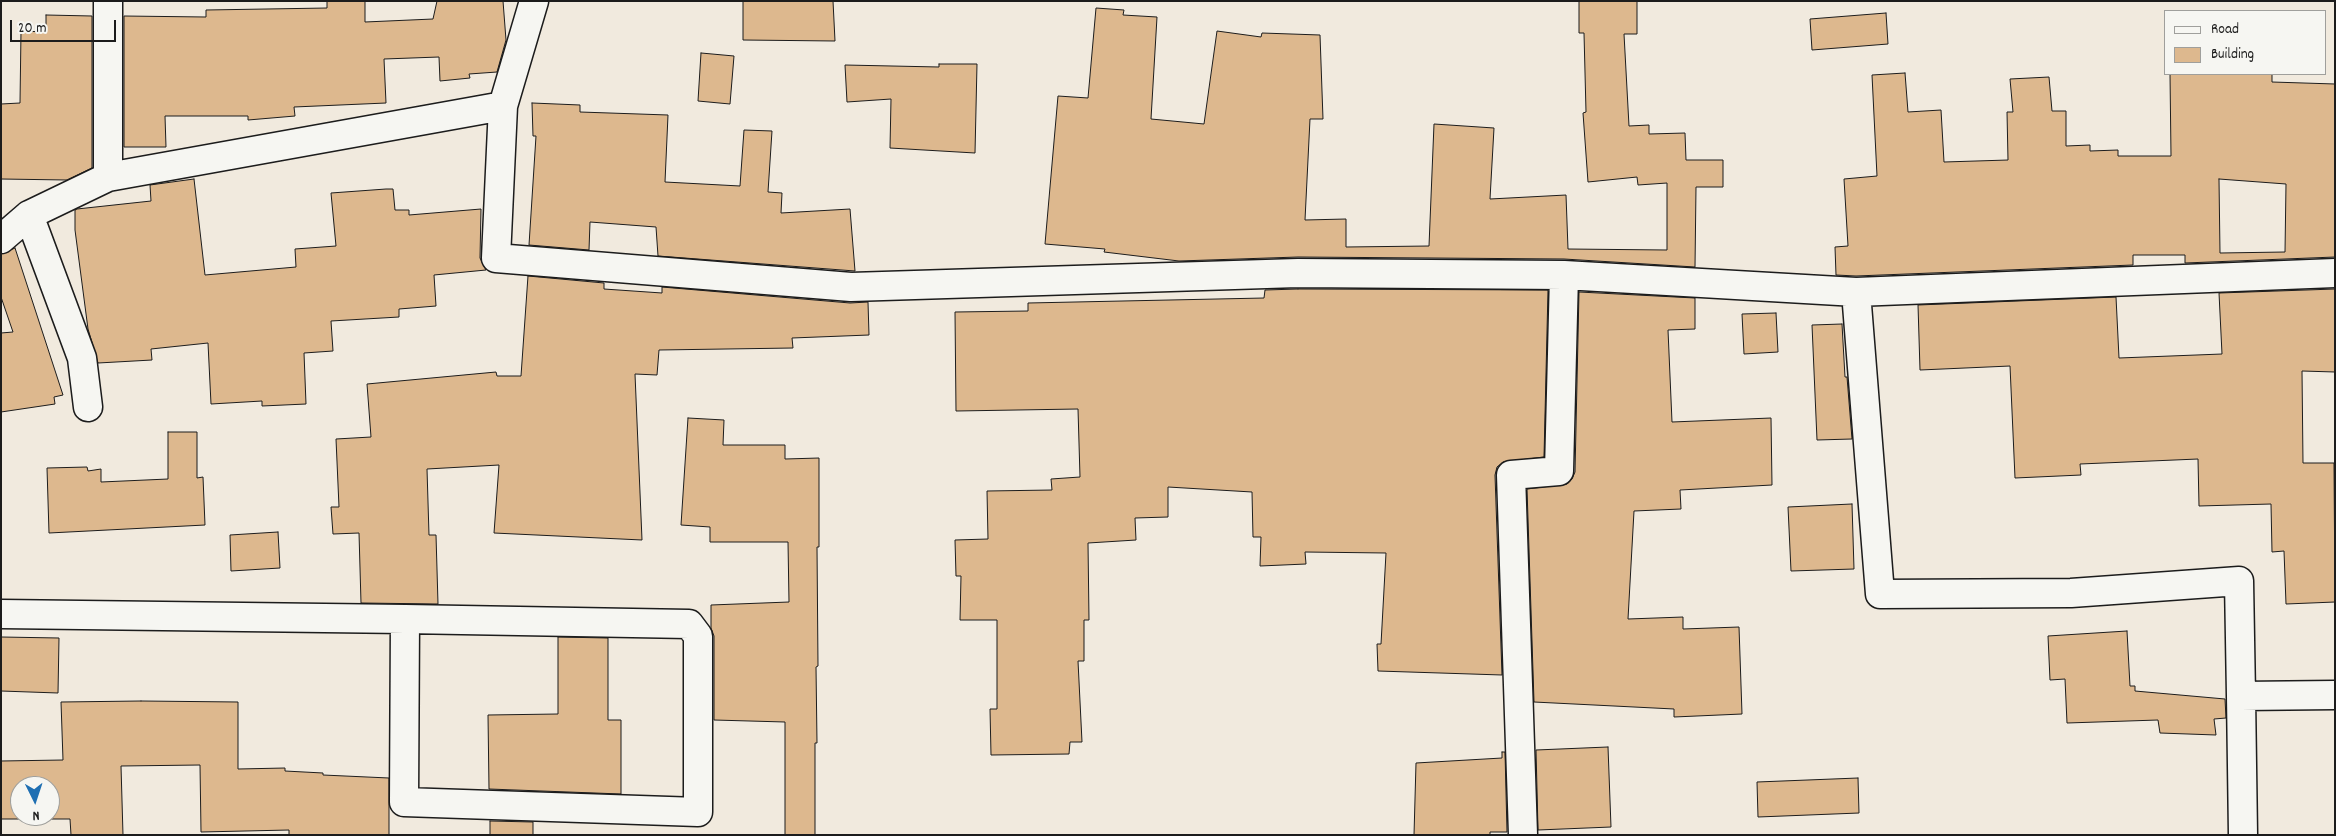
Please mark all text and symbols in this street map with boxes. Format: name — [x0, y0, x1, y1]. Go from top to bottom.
scale bar — [12, 10, 119, 42]
legend — [2164, 10, 2326, 75]
text: 20 m — [18, 18, 46, 40]
text: Road — [2211, 19, 2239, 41]
text: Building — [2211, 44, 2254, 66]
north arrow — [10, 776, 60, 826]
text: N — [32, 805, 40, 825]

